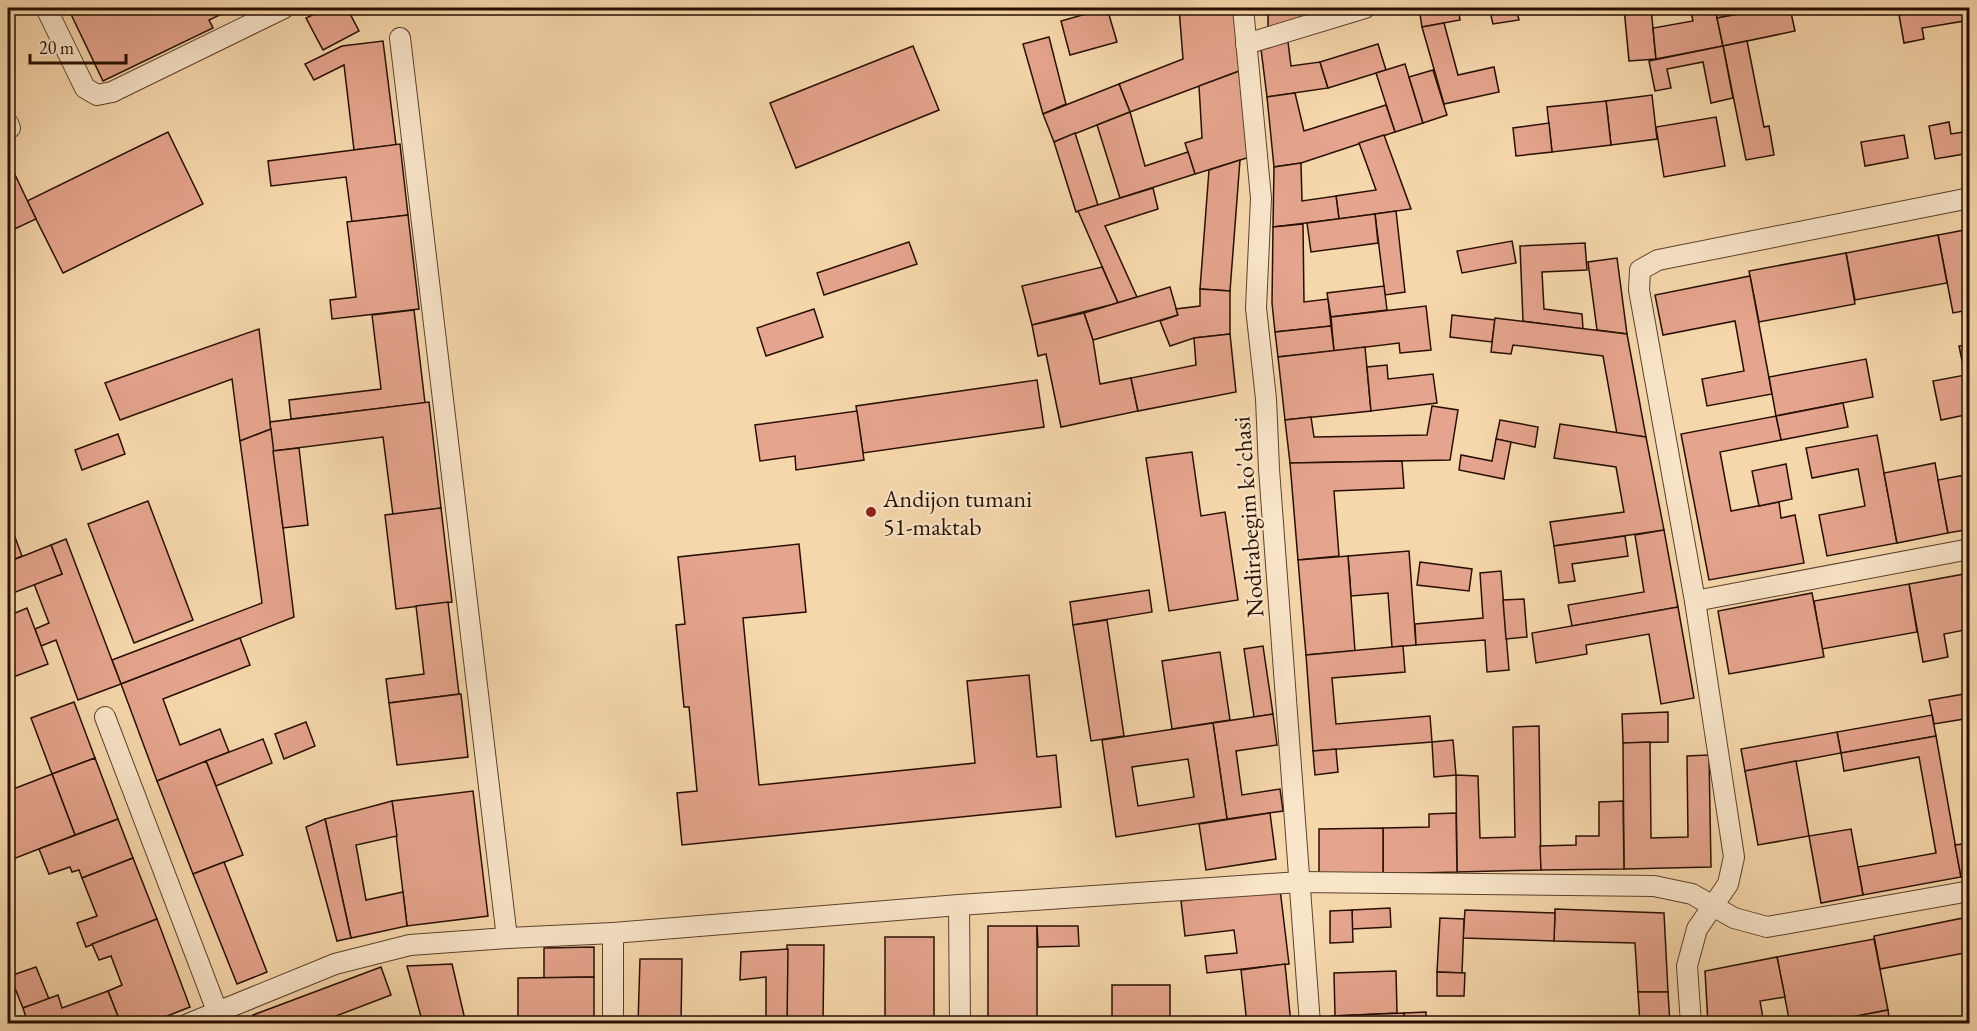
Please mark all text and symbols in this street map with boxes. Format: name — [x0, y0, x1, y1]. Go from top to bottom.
scale bar — [30, 27, 126, 65]
text: 20 m — [39, 36, 74, 59]
street label: Nodirabegim ko'chasi — [1226, 415, 1270, 618]
place label: Andijon tumani 51-maktab — [882, 483, 1032, 542]
marker: Andijon tumani 51-maktab — [864, 505, 878, 519]

